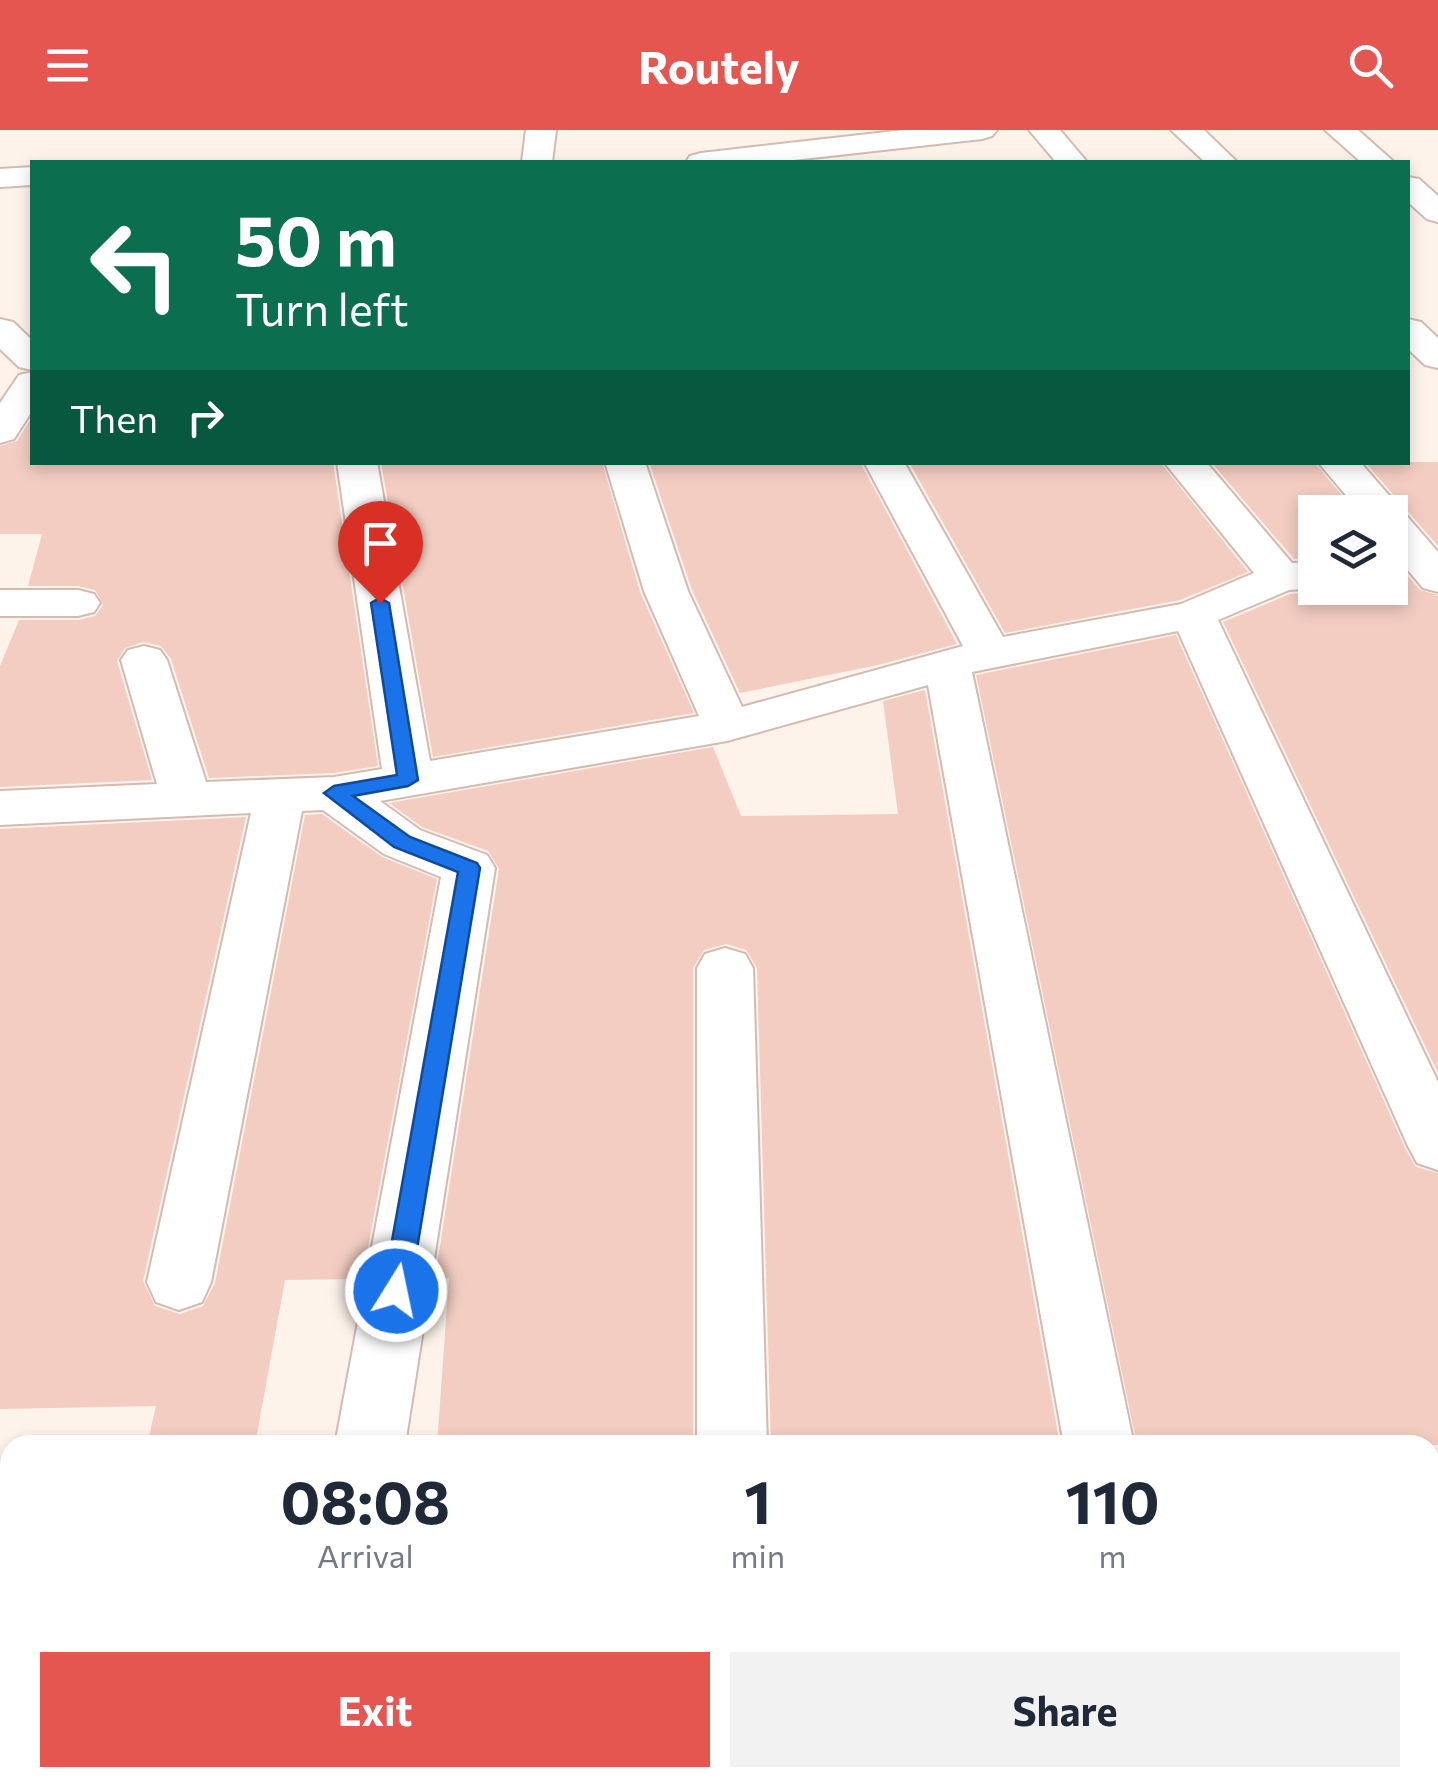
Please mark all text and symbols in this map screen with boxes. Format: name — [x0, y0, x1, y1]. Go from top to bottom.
icon: menu — [40, 38, 95, 93]
text: Routely — [638, 38, 800, 93]
icon: search — [1343, 38, 1398, 93]
text: 50 m — [235, 195, 397, 280]
icon: left — [70, 200, 200, 330]
text: Turn left — [235, 280, 409, 335]
icon: right — [178, 390, 233, 445]
text: Then — [70, 394, 158, 441]
map controls — [1298, 495, 1408, 605]
button: layers — [1298, 495, 1408, 605]
pin — [338, 501, 423, 604]
icon: arrive — [353, 516, 408, 571]
position arrow — [344, 1239, 448, 1343]
text: 08:08 — [280, 1463, 450, 1536]
text: 1 — [744, 1463, 771, 1536]
text: 110 — [1065, 1463, 1160, 1536]
text: Arrival — [317, 1535, 414, 1575]
text: min — [731, 1535, 785, 1575]
text: m — [1099, 1535, 1127, 1575]
button: Exit — [40, 1652, 710, 1767]
button: Share — [730, 1652, 1400, 1767]

